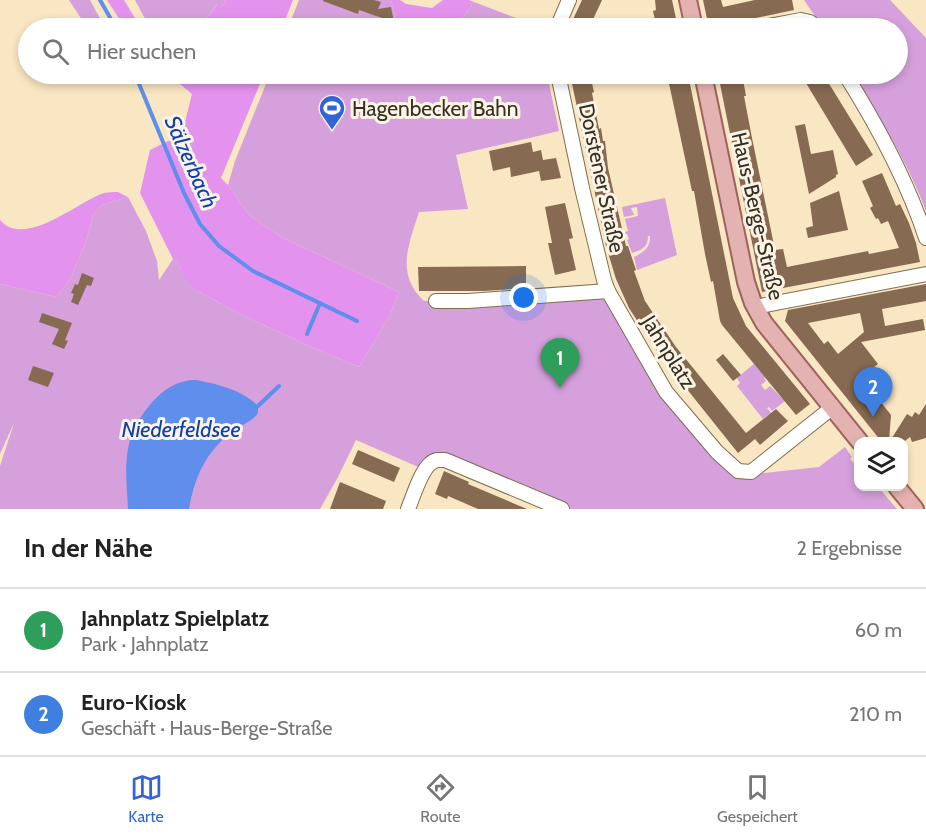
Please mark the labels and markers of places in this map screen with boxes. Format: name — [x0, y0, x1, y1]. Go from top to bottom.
sports icon: Hagenbecker Bahn — [317, 93, 347, 131]
place label: Hagenbecker Bahn — [352, 96, 518, 121]
pin: 1 — [540, 338, 580, 388]
pin: 2 — [854, 368, 892, 417]

